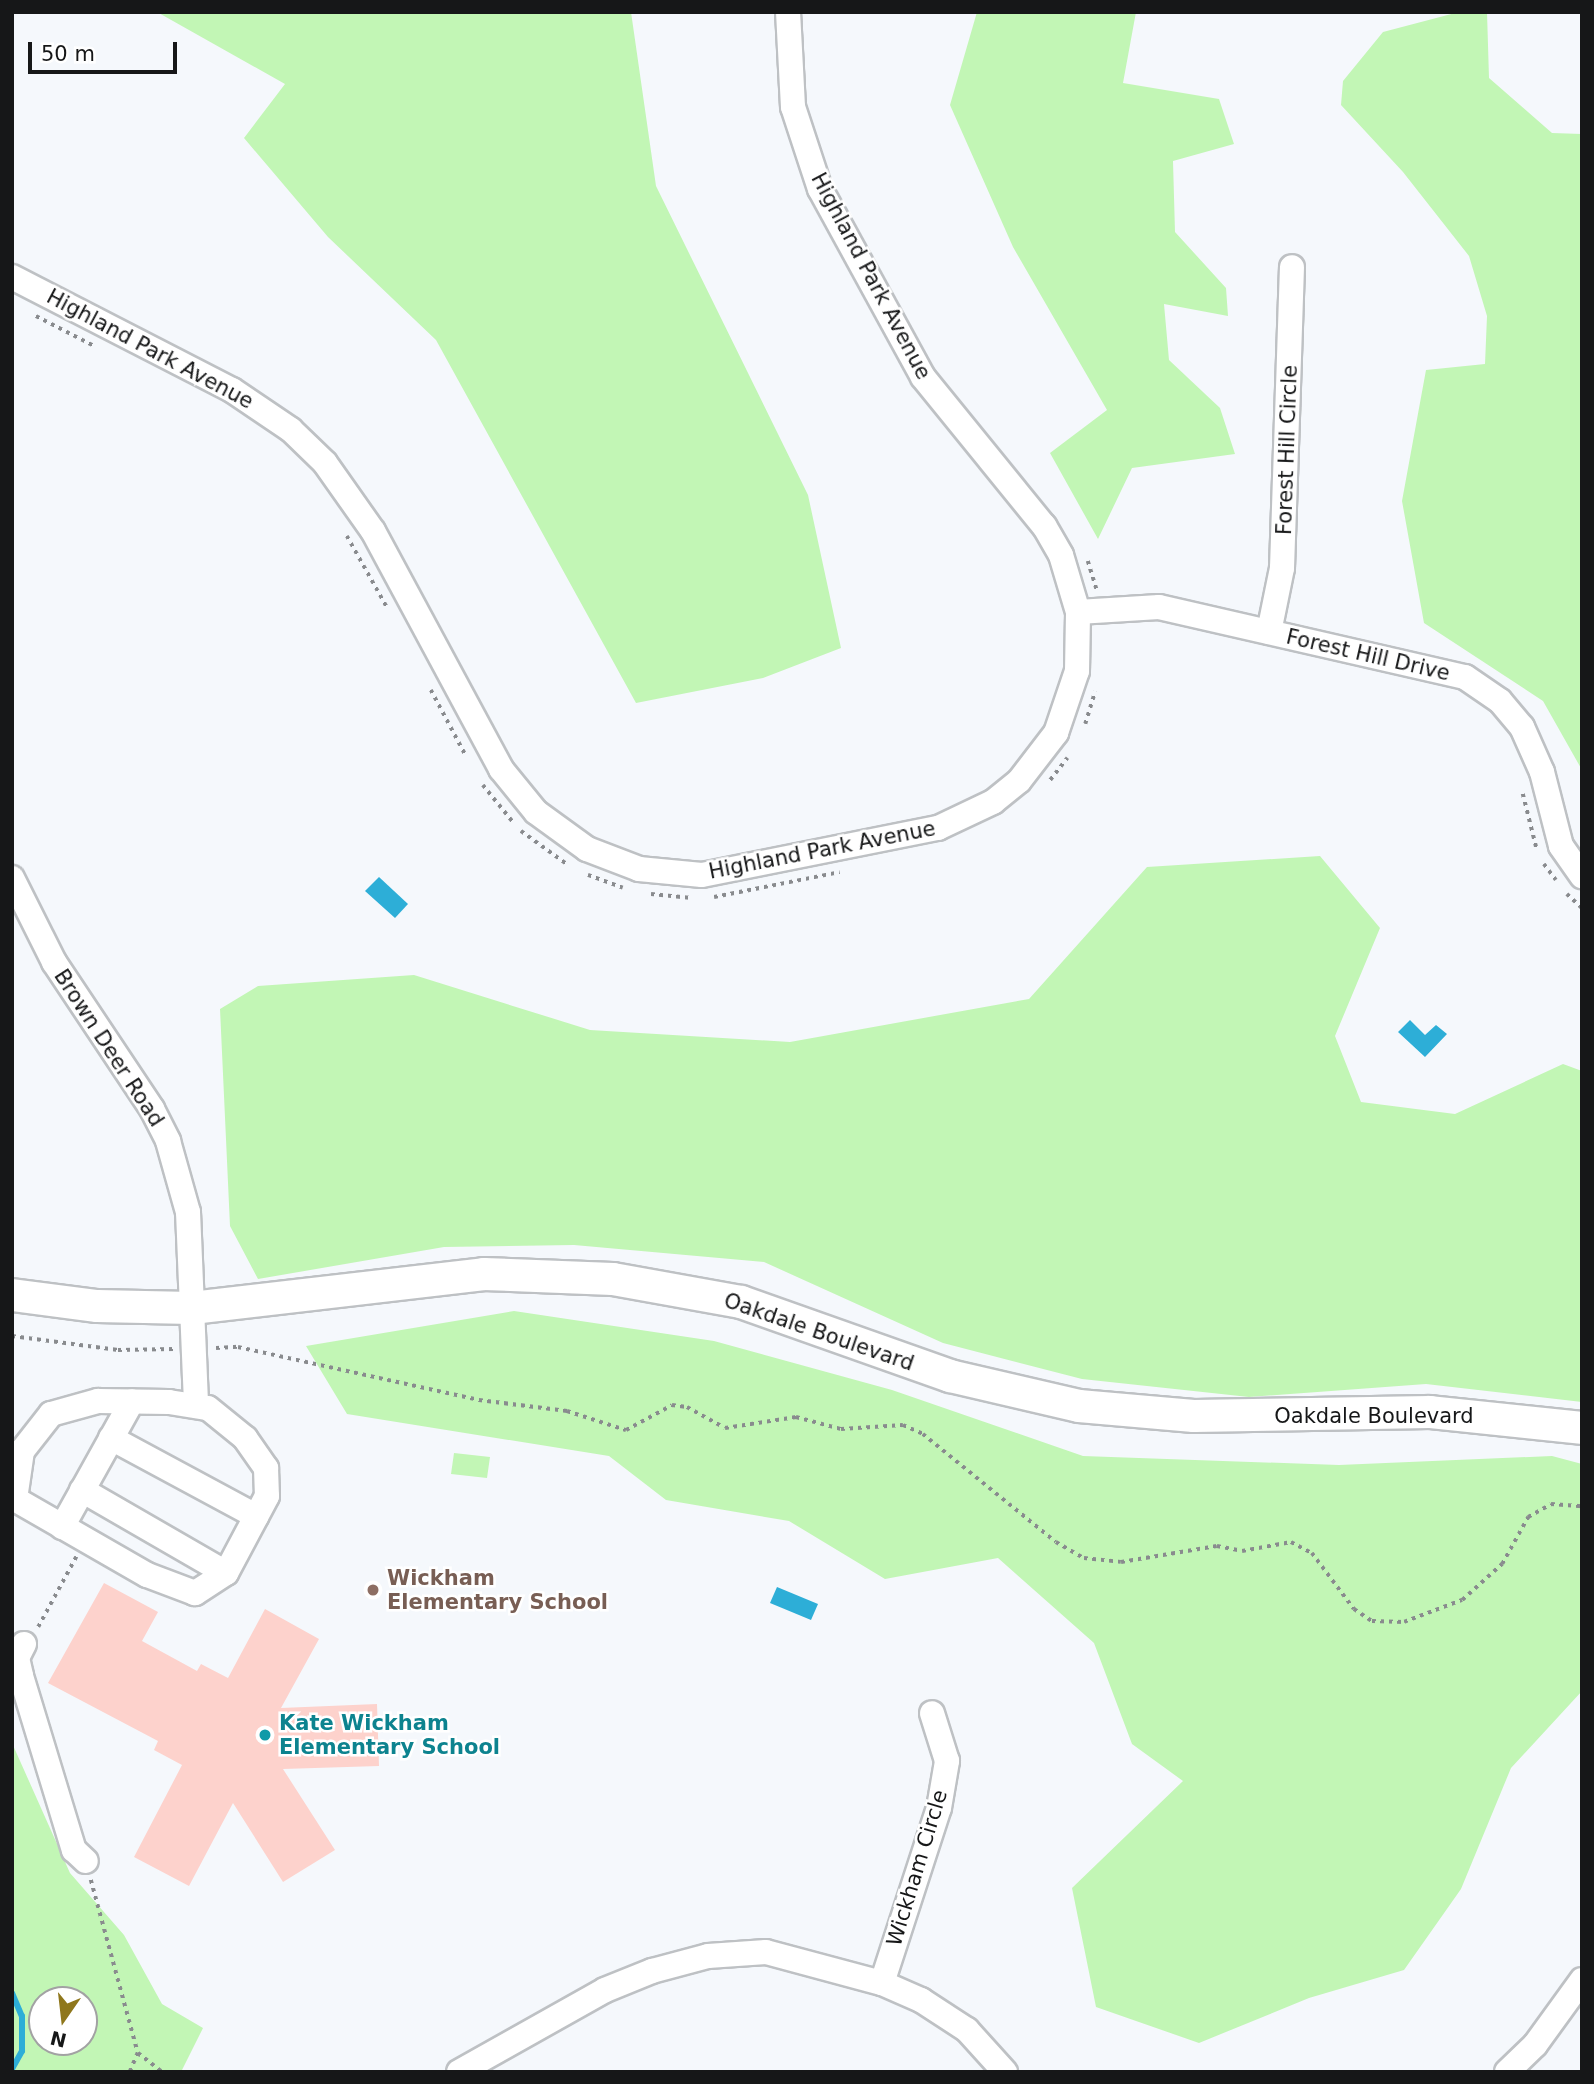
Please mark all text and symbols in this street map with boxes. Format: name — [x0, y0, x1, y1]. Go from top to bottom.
scale bar — [32, 28, 180, 72]
text: 50 m — [41, 42, 95, 66]
street label: Highland Park Avenue — [806, 168, 936, 384]
street label: Highland Park Avenue — [42, 284, 258, 414]
street label: Forest Hill Circle — [1271, 365, 1303, 535]
street label: Forest Hill Drive — [1284, 624, 1452, 686]
street label: Highland Park Avenue — [707, 816, 937, 884]
street label: Brown Deer Road — [49, 965, 169, 1131]
street label: Oakdale Boulevard — [721, 1288, 917, 1376]
street label: Oakdale Boulevard — [1274, 1403, 1474, 1429]
place label: Wickham Elementary School — [387, 1565, 608, 1615]
marker: Wickham Elementary School — [365, 1582, 381, 1598]
place label: Kate Wickham Elementary School — [279, 1710, 500, 1760]
marker: Kate Wickham Elementary School — [257, 1727, 273, 1743]
street label: Wickham Circle — [881, 1787, 953, 1949]
north arrow — [28, 1986, 98, 2056]
text: N — [48, 2027, 69, 2052]

